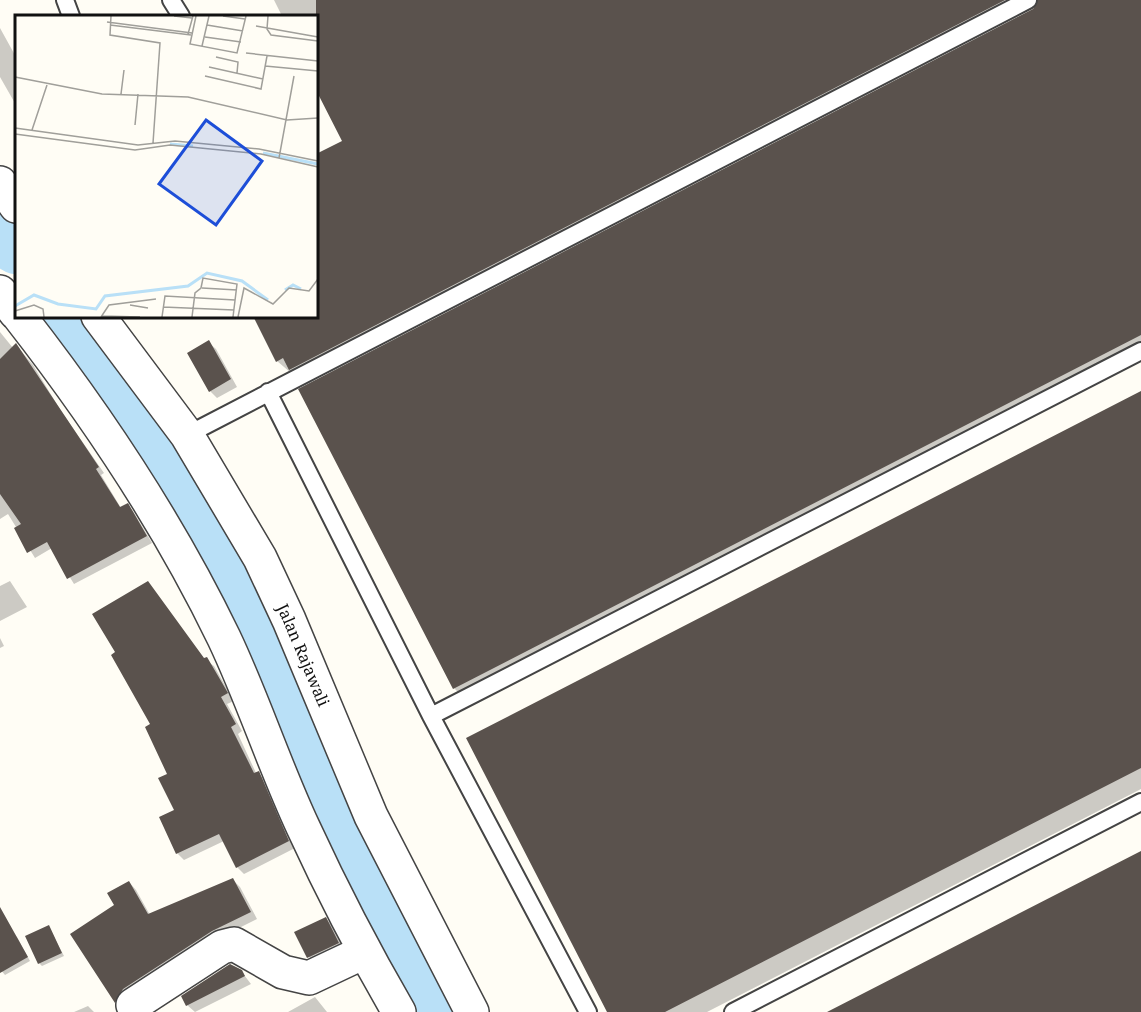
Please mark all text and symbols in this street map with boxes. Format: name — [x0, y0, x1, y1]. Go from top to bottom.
inset map — [15, 15, 318, 318]
street label: Jalan Rajawali — [271, 599, 335, 710]

